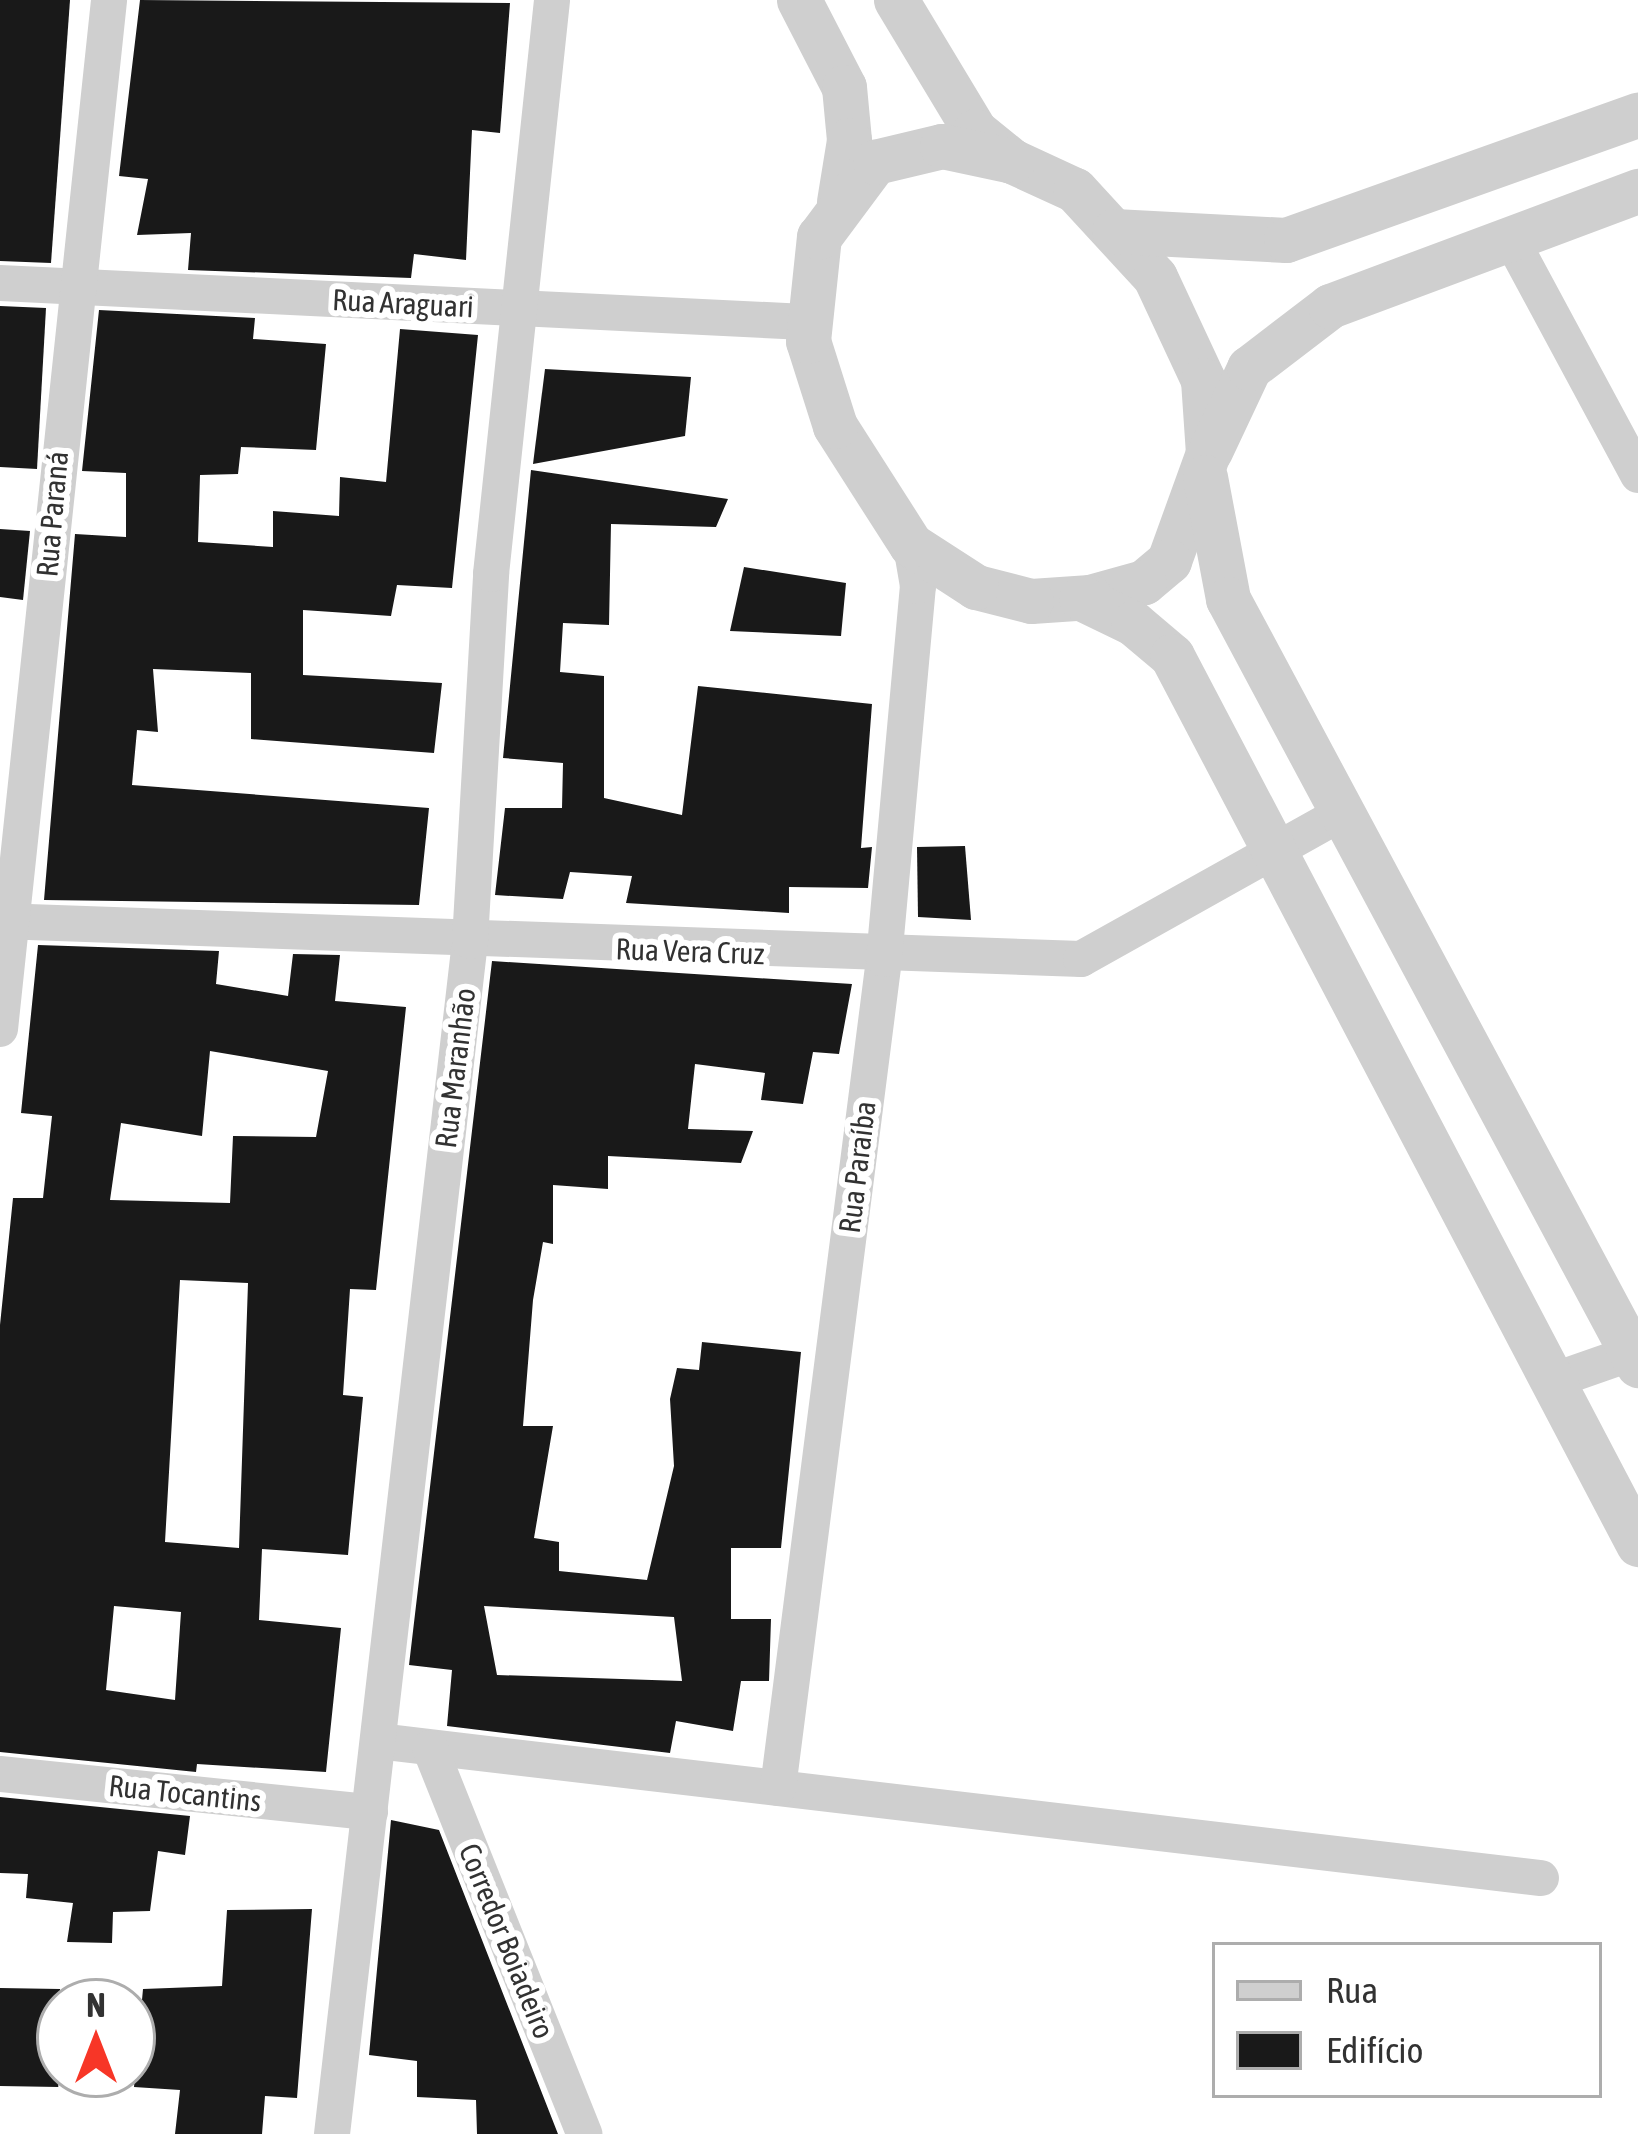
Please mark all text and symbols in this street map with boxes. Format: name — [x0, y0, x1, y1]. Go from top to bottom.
street label: Rua Araguari — [331, 281, 475, 325]
street label: Rua Paraná — [29, 450, 75, 578]
street label: Rua Vera Cruz — [615, 930, 765, 972]
street label: Rua Maranhão — [427, 986, 483, 1150]
street label: Rua Paraíba — [831, 1099, 883, 1235]
street label: Rua Tocantins — [107, 1767, 263, 1819]
street label: Corredor Boiadeiro — [452, 1838, 562, 2044]
legend — [1212, 1942, 1602, 2098]
text: Rua — [1326, 1969, 1378, 2011]
north arrow — [36, 1978, 156, 2098]
text: N — [86, 1986, 106, 2024]
text: Edifício — [1326, 2029, 1423, 2071]

